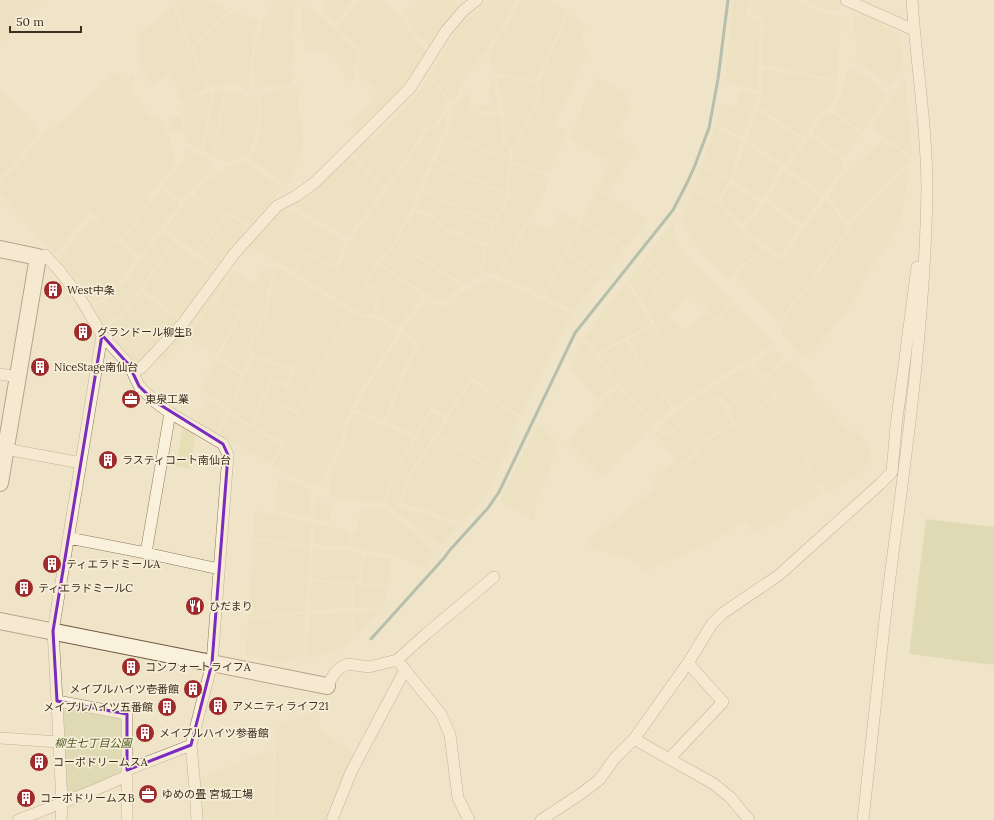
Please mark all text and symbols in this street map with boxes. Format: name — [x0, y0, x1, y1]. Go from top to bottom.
scale bar — [10, 8, 81, 34]
text: 50 m — [16, 14, 44, 29]
building icon: West中条 — [42, 279, 64, 301]
place label: West中条 — [67, 283, 115, 297]
building icon: グランドール柳生B — [72, 321, 94, 343]
place label: グランドール柳生B — [97, 325, 192, 339]
building icon: NiceStage南仙台 — [29, 356, 51, 378]
place label: NiceStage南仙台 — [54, 360, 138, 374]
office icon: 東泉工業 — [120, 388, 142, 410]
place label: 東泉工業 — [145, 392, 189, 406]
building icon: ラスティコート南仙台 — [97, 449, 119, 471]
place label: ラスティコート南仙台 — [122, 453, 231, 467]
building icon: ティエラドミールA — [41, 553, 63, 575]
place label: ティエラドミールA — [66, 557, 161, 571]
building icon: ティエラドミールC — [13, 577, 35, 599]
place label: ティエラドミールC — [38, 581, 133, 595]
restaurant icon: ひだまり — [184, 595, 206, 617]
place label: ひだまり — [209, 599, 253, 613]
building icon: コンフォートライフA — [120, 656, 142, 678]
place label: コンフォートライフA — [145, 660, 252, 674]
building icon: メイプルハイツ壱番館 — [182, 678, 204, 700]
place label: メイプルハイツ壱番館 — [69, 682, 179, 696]
building icon: アメニティライフ21 — [207, 695, 229, 717]
building icon: メイプルハイツ五番館 — [156, 696, 178, 718]
place label: アメニティライフ21 — [232, 699, 329, 713]
place label: メイプルハイツ五番館 — [43, 700, 153, 714]
building icon: メイプルハイツ参番館 — [134, 722, 156, 744]
place label: メイプルハイツ参番館 — [159, 726, 269, 740]
park label: 柳生七丁目公園 — [55, 736, 133, 750]
building icon: コーポドリームスA — [28, 751, 50, 773]
place label: コーポドリームスA — [53, 755, 149, 769]
office icon: ゆめの畳 宮城工場 — [137, 783, 159, 805]
building icon: コーポドリームスB — [15, 787, 37, 809]
place label: ゆめの畳 宮城工場 — [162, 787, 253, 801]
place label: コーポドリームスB — [40, 791, 135, 805]

